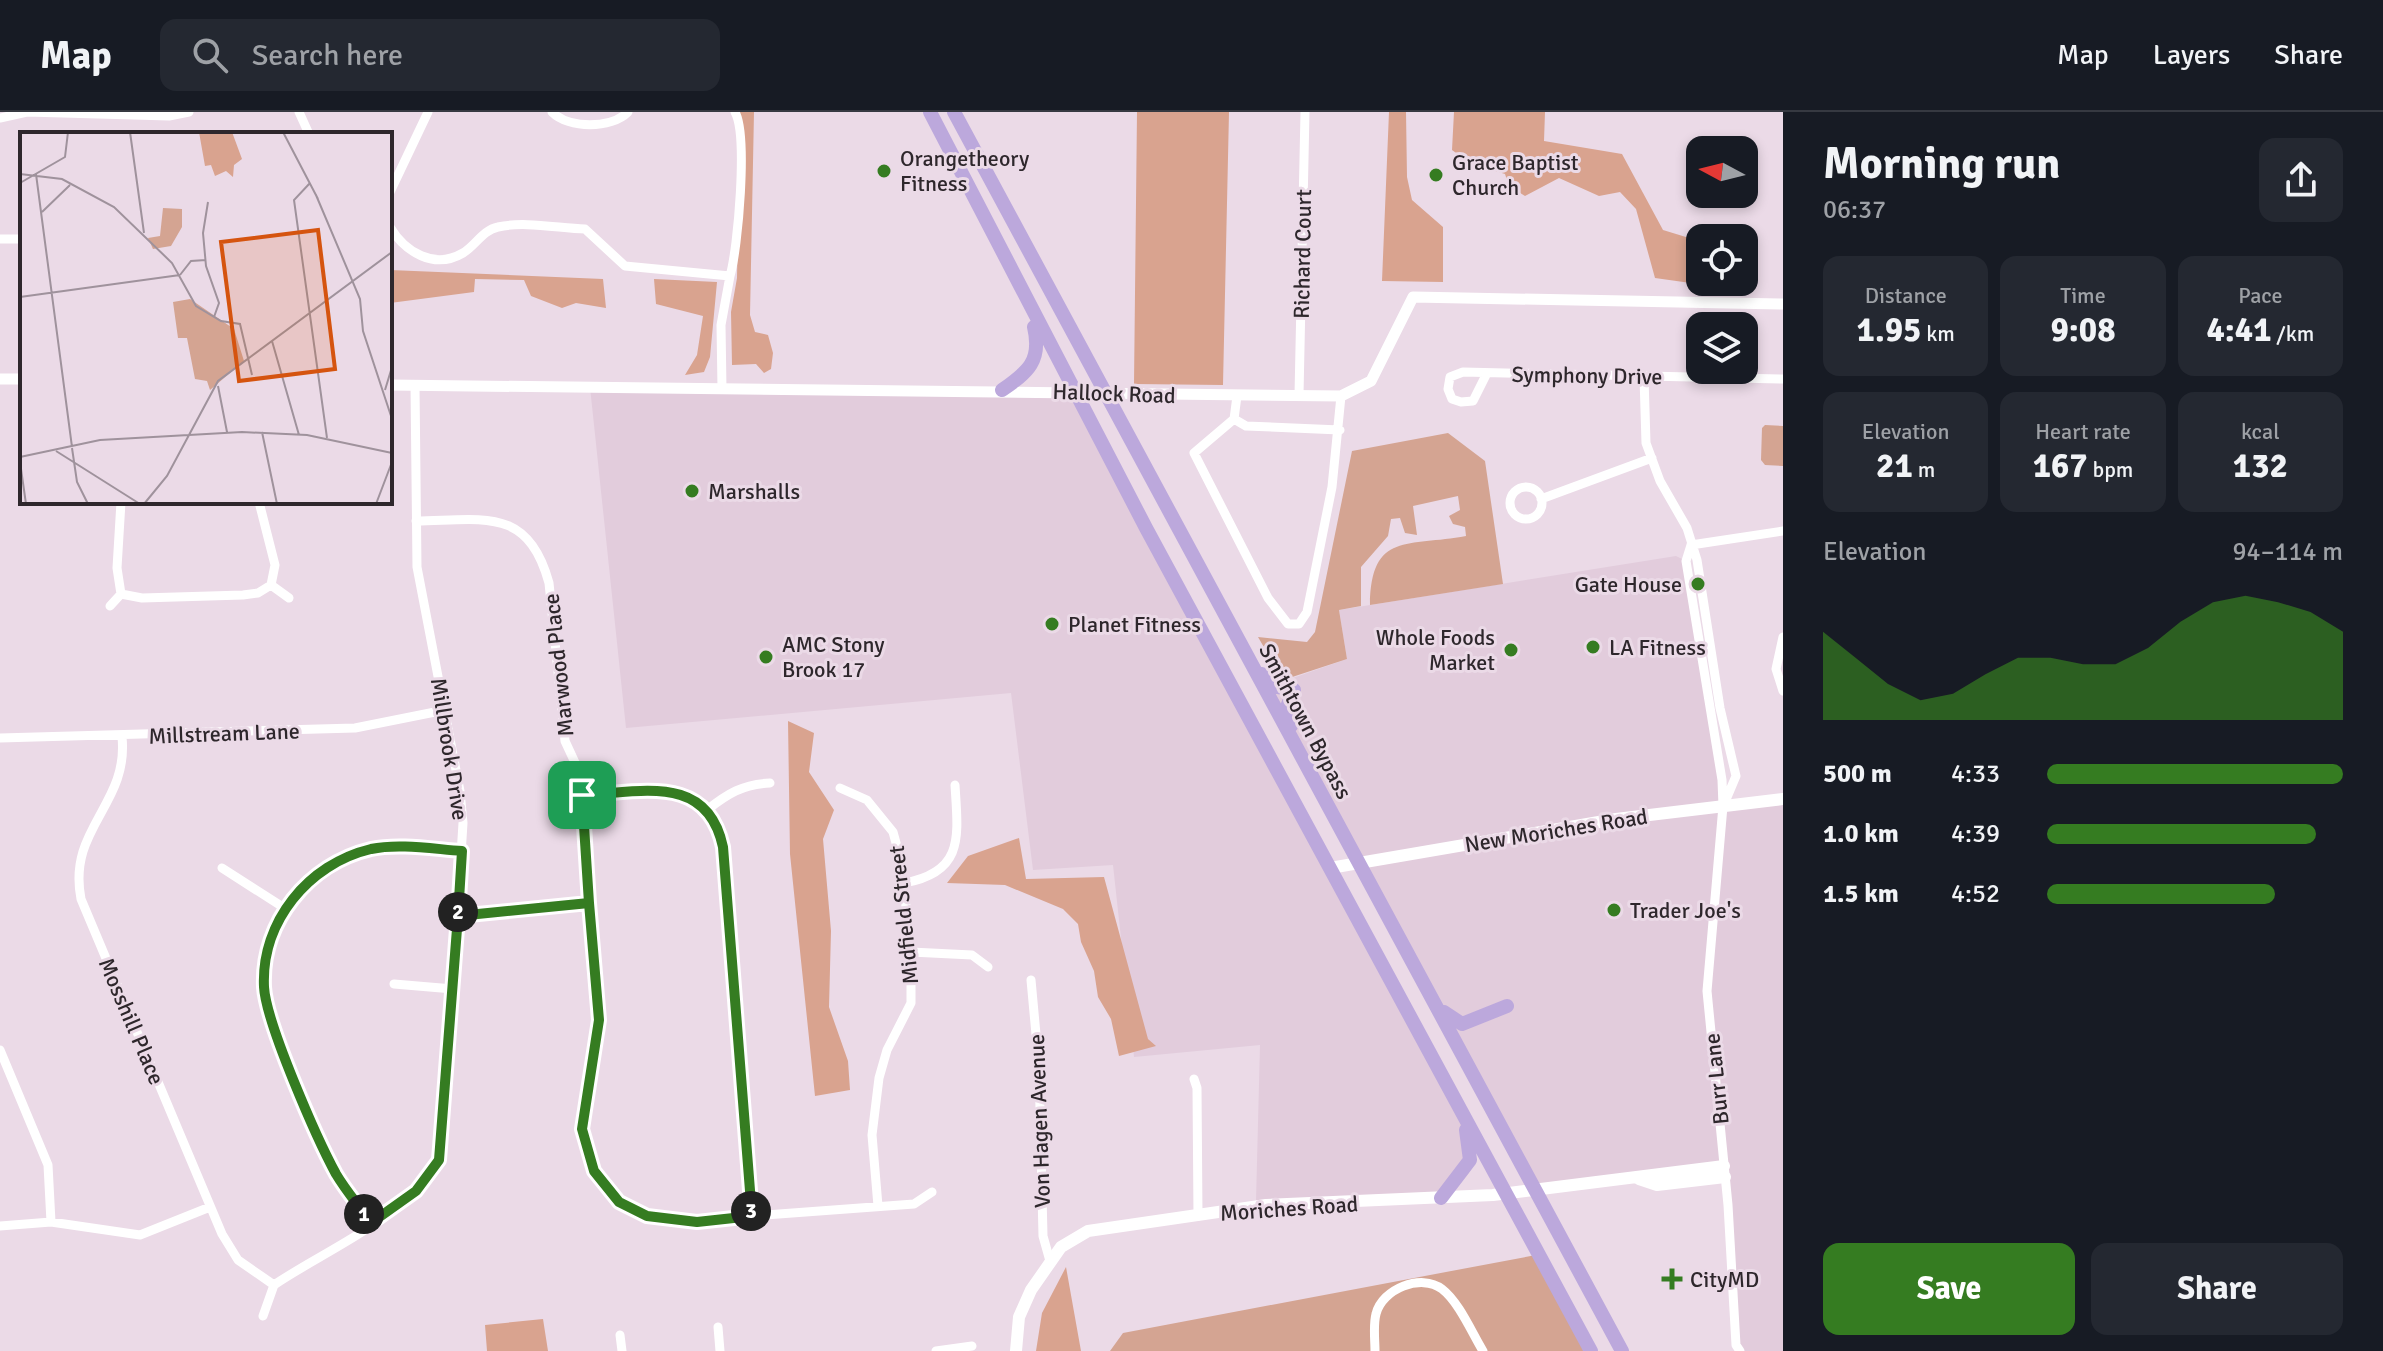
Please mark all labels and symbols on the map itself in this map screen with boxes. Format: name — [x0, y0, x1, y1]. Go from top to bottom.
inset map — [20, 132, 392, 504]
north arrow — [1686, 136, 1758, 208]
place label: Orangetheory Fitness — [900, 145, 1030, 197]
place label: Grace Baptist Church — [1452, 149, 1579, 201]
marker: Orangetheory Fitness — [875, 162, 893, 180]
marker: Grace Baptist Church — [1427, 166, 1445, 184]
street label: Richard Court — [1288, 189, 1317, 319]
street label: Symphony Drive — [1511, 361, 1663, 390]
street label: Hallock Road — [1052, 378, 1176, 409]
place label: Marshalls — [708, 478, 800, 505]
marker: Marshalls — [683, 482, 701, 500]
place label: Gate House — [1575, 571, 1682, 598]
marker: Gate House — [1689, 575, 1707, 593]
street label: Marwood Place — [538, 592, 579, 738]
place label: Planet Fitness — [1068, 611, 1201, 638]
marker: Planet Fitness — [1043, 615, 1061, 633]
place label: Whole Foods Market — [1376, 624, 1495, 676]
place label: AMC Stony Brook 17 — [782, 631, 885, 683]
place label: LA Fitness — [1609, 634, 1706, 661]
marker: LA Fitness — [1584, 638, 1602, 656]
street label: Smithtown Bypass — [1253, 639, 1358, 804]
marker: Whole Foods Market — [1502, 641, 1520, 659]
marker: AMC Stony Brook 17 — [757, 648, 775, 666]
street label: Millbrook Drive — [425, 676, 474, 822]
street label: Millstream Lane — [148, 717, 300, 750]
pin — [548, 761, 616, 829]
street label: New Moriches Road — [1463, 803, 1650, 858]
street label: Midfield Street — [883, 844, 924, 986]
pin: 2 — [438, 892, 478, 932]
place label: Trader Joe's — [1630, 897, 1741, 924]
marker: Trader Joe's — [1605, 901, 1623, 919]
street label: Mosshill Place — [93, 954, 170, 1089]
street label: Burr Lane — [1698, 1032, 1735, 1126]
street label: Von Hagen Avenue — [1023, 1034, 1056, 1208]
street label: Moriches Road — [1219, 1190, 1359, 1227]
pin: 3 — [731, 1191, 771, 1231]
pin: 1 — [344, 1194, 384, 1234]
place label: CityMD — [1690, 1266, 1759, 1293]
marker: CityMD — [1661, 1268, 1683, 1290]

